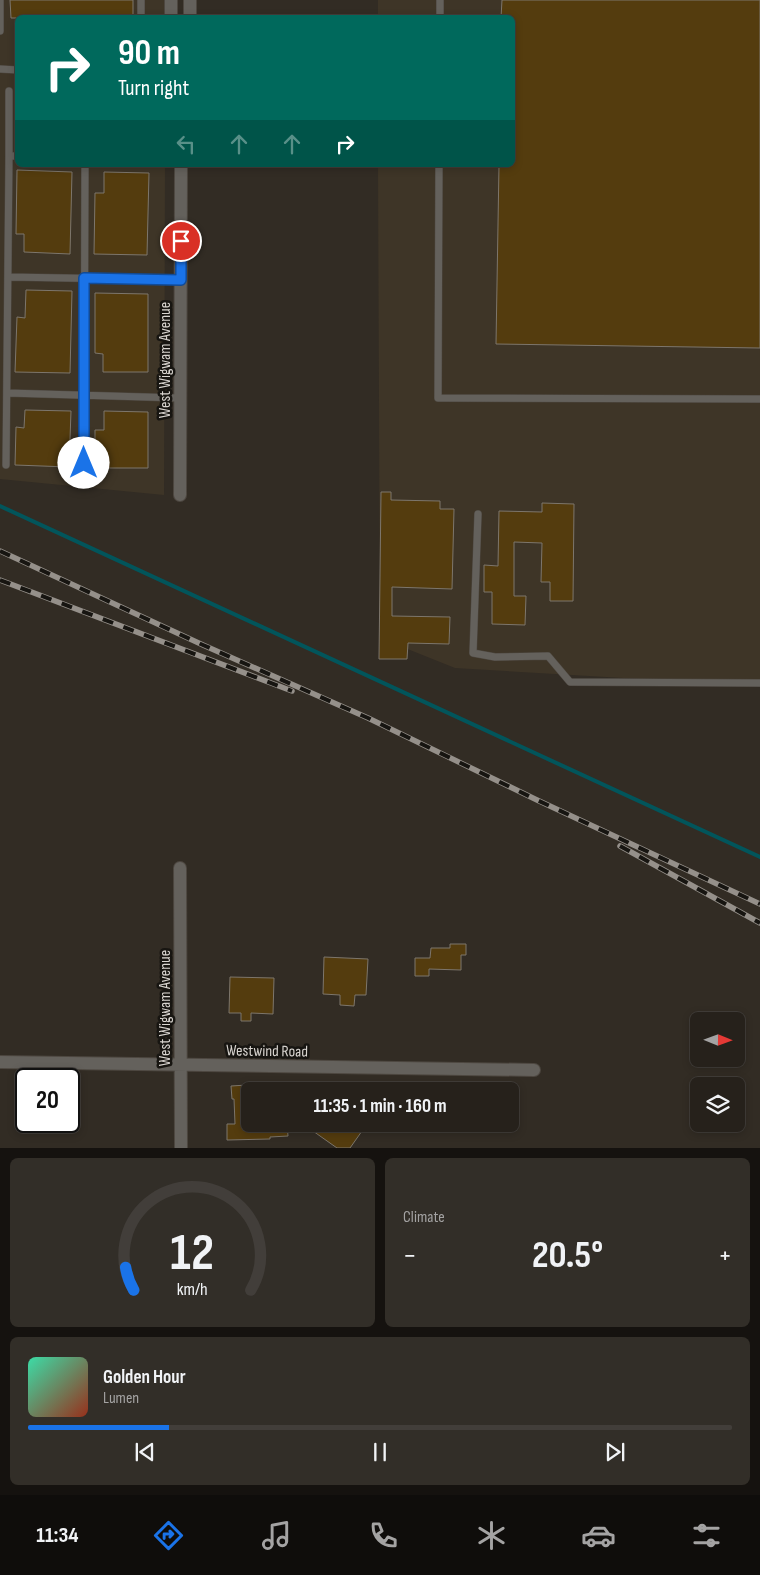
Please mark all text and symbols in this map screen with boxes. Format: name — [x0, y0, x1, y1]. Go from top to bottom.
text: 90 m — [118, 32, 180, 75]
icon: right — [35, 35, 100, 100]
text: Turn right — [118, 75, 189, 102]
icon: left — [172, 130, 200, 158]
icon: ahead — [225, 130, 253, 158]
icon: ahead — [278, 130, 306, 158]
icon: right — [331, 130, 359, 158]
pin — [160, 220, 202, 262]
icon: arrive — [167, 227, 195, 255]
street label: West Wigwam Avenue — [156, 302, 175, 418]
position arrow — [57, 436, 109, 488]
street label: West Wigwam Avenue — [156, 950, 175, 1066]
north arrow — [690, 1012, 745, 1068]
map controls — [690, 1012, 745, 1132]
street label: Westwind Road — [226, 1041, 308, 1062]
speed limit sign: 20 — [15, 1068, 80, 1133]
button: layers — [690, 1077, 745, 1132]
text: 11:35 · 1 min · 160 m — [313, 1095, 447, 1118]
text: Climate — [403, 1208, 445, 1227]
text: 12 — [171, 1222, 214, 1285]
text: 20.5° — [532, 1233, 603, 1278]
text: − — [403, 1239, 417, 1272]
text: + — [718, 1239, 732, 1272]
text: km/h — [177, 1279, 208, 1300]
text: Golden Hour — [103, 1366, 186, 1389]
text: Lumen — [103, 1389, 139, 1408]
icon: previous — [131, 1438, 159, 1466]
icon: pause — [366, 1438, 394, 1466]
icon: next — [601, 1438, 629, 1466]
icon: directions — [151, 1518, 186, 1553]
icon: music — [259, 1518, 294, 1553]
icon: phone — [366, 1518, 401, 1553]
icon: climate — [474, 1518, 509, 1553]
icon: car — [581, 1518, 616, 1553]
icon: filters — [689, 1518, 724, 1553]
text: 11:34 — [36, 1522, 79, 1549]

